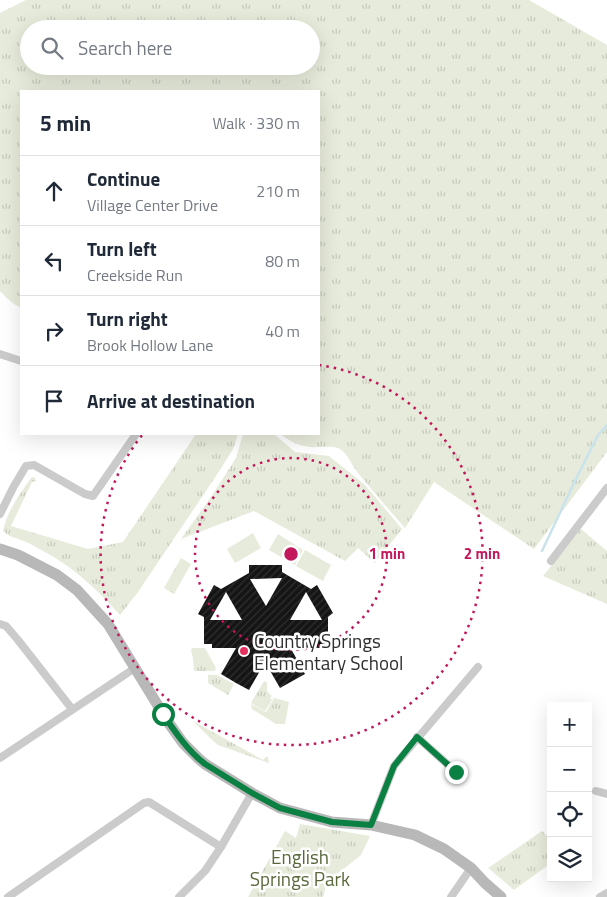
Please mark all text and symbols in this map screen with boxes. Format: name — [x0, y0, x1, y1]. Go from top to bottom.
search box — [20, 20, 320, 75]
text: Search here — [78, 33, 172, 62]
icon: search — [38, 34, 66, 62]
text: 5 min — [40, 107, 91, 139]
text: Walk · 330 m — [212, 111, 300, 135]
text: Continue — [87, 164, 160, 193]
icon: ahead — [40, 177, 68, 205]
text: 210 m — [256, 179, 300, 203]
text: Village Center Drive — [87, 193, 218, 217]
text: Turn left — [87, 234, 157, 263]
icon: left — [40, 247, 68, 275]
text: 80 m — [265, 249, 300, 273]
text: Creekside Run — [87, 263, 183, 287]
text: Turn right — [87, 304, 168, 333]
icon: right — [40, 317, 68, 345]
text: 40 m — [265, 319, 300, 343]
text: Brook Hollow Lane — [87, 333, 213, 357]
text: Arrive at destination — [87, 386, 255, 415]
icon: arrive — [40, 387, 68, 415]
text: 1 min — [369, 542, 405, 565]
text: 2 min — [464, 542, 500, 565]
centre of rings — [282, 545, 300, 563]
place label: Country Springs Elementary School — [254, 626, 403, 677]
marker: Country Springs Elementary School — [238, 645, 250, 657]
map controls — [547, 702, 592, 882]
button: + — [547, 702, 592, 747]
route start — [152, 703, 175, 726]
button: − — [547, 747, 592, 792]
route end — [445, 761, 468, 784]
button: locate — [547, 792, 592, 837]
button: layers — [547, 837, 592, 882]
park label: English Springs Park — [250, 842, 350, 893]

